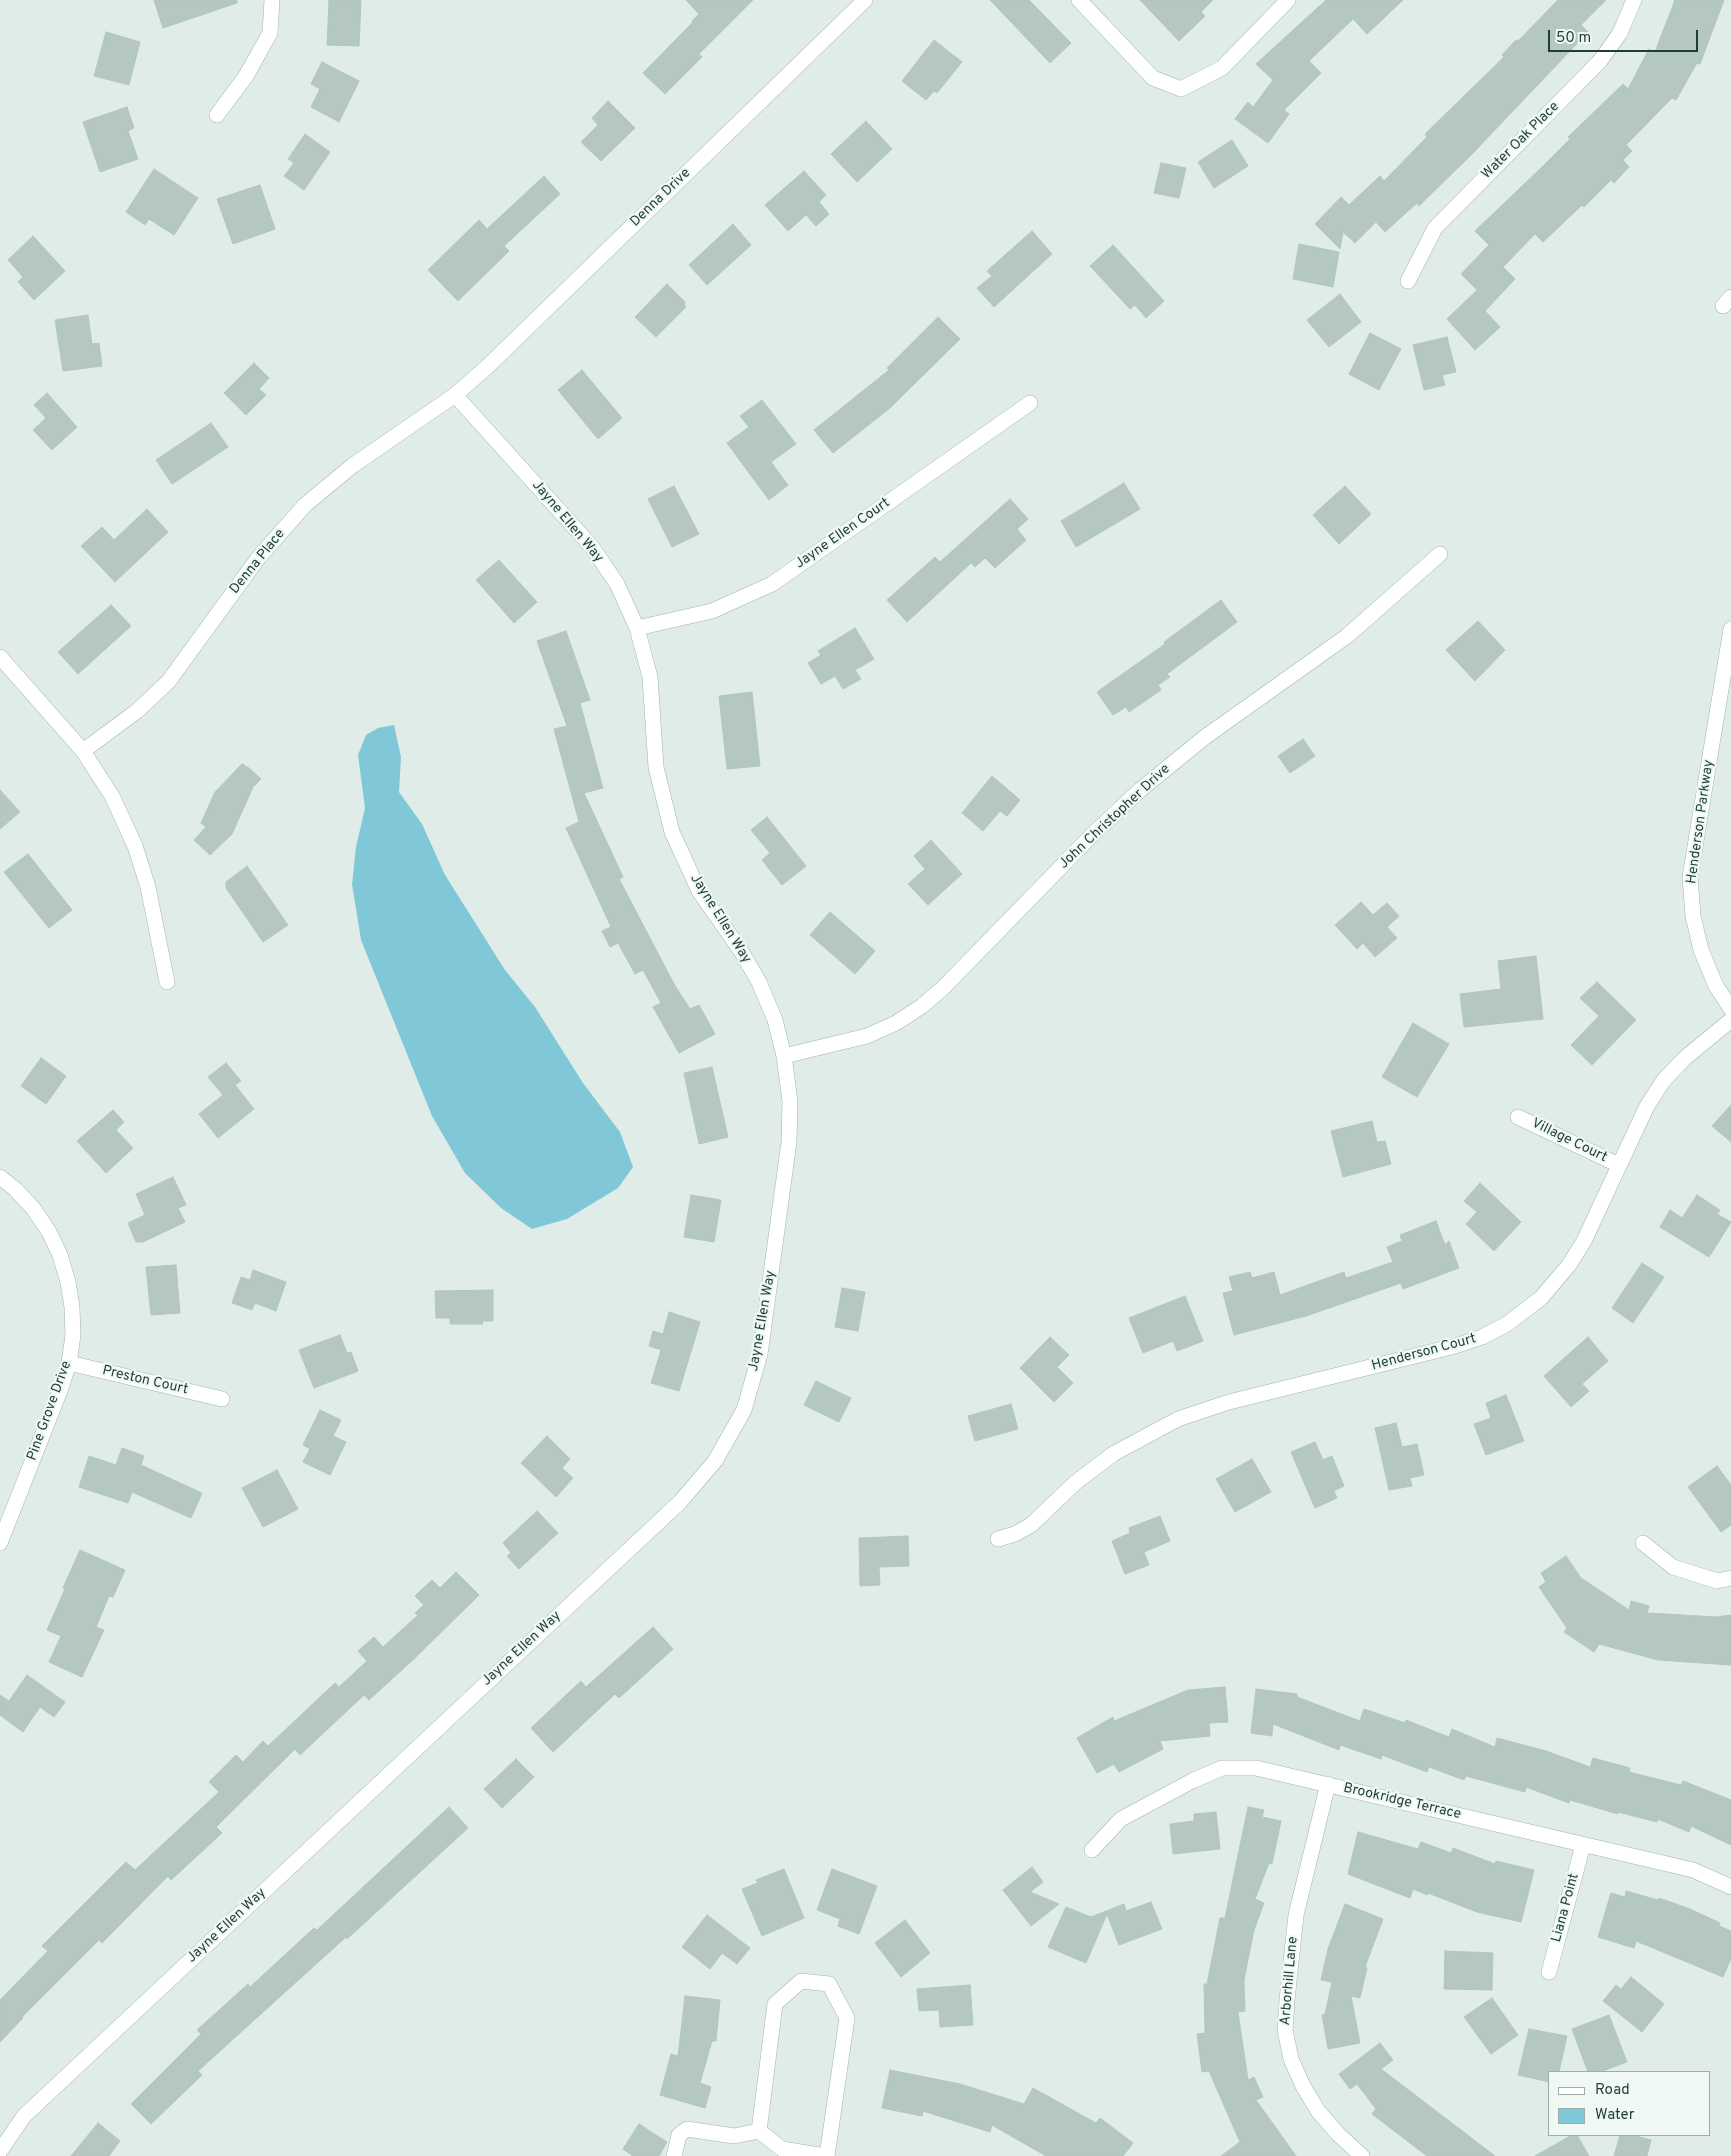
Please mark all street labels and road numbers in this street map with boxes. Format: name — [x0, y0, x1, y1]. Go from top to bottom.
street label: Water Oak Place — [1479, 99, 1563, 183]
street label: Denna Drive — [628, 165, 694, 231]
street label: Jayne Ellen Way — [528, 477, 606, 567]
street label: Jayne Ellen Court — [792, 495, 894, 573]
street label: Denna Place — [227, 526, 289, 598]
street label: Henderson Parkway — [1684, 759, 1718, 885]
street label: John Christopher Drive — [1056, 761, 1174, 873]
street label: Jayne Ellen Way — [686, 871, 754, 967]
street label: Village Court — [1528, 1115, 1610, 1167]
street label: Jayne Ellen Way — [746, 1269, 780, 1373]
street label: Henderson Court — [1370, 1331, 1478, 1375]
street label: Pine Grove Drive — [24, 1359, 76, 1463]
street label: Preston Court — [100, 1363, 190, 1399]
street label: Jayne Ellen Way — [479, 1608, 565, 1690]
street label: Brookridge Terrace — [1341, 1780, 1463, 1824]
street label: Liana Point — [1549, 1872, 1583, 1944]
street label: Jayne Ellen Way — [184, 1885, 270, 1967]
street label: Arborhill Lane — [1278, 1936, 1302, 2026]

